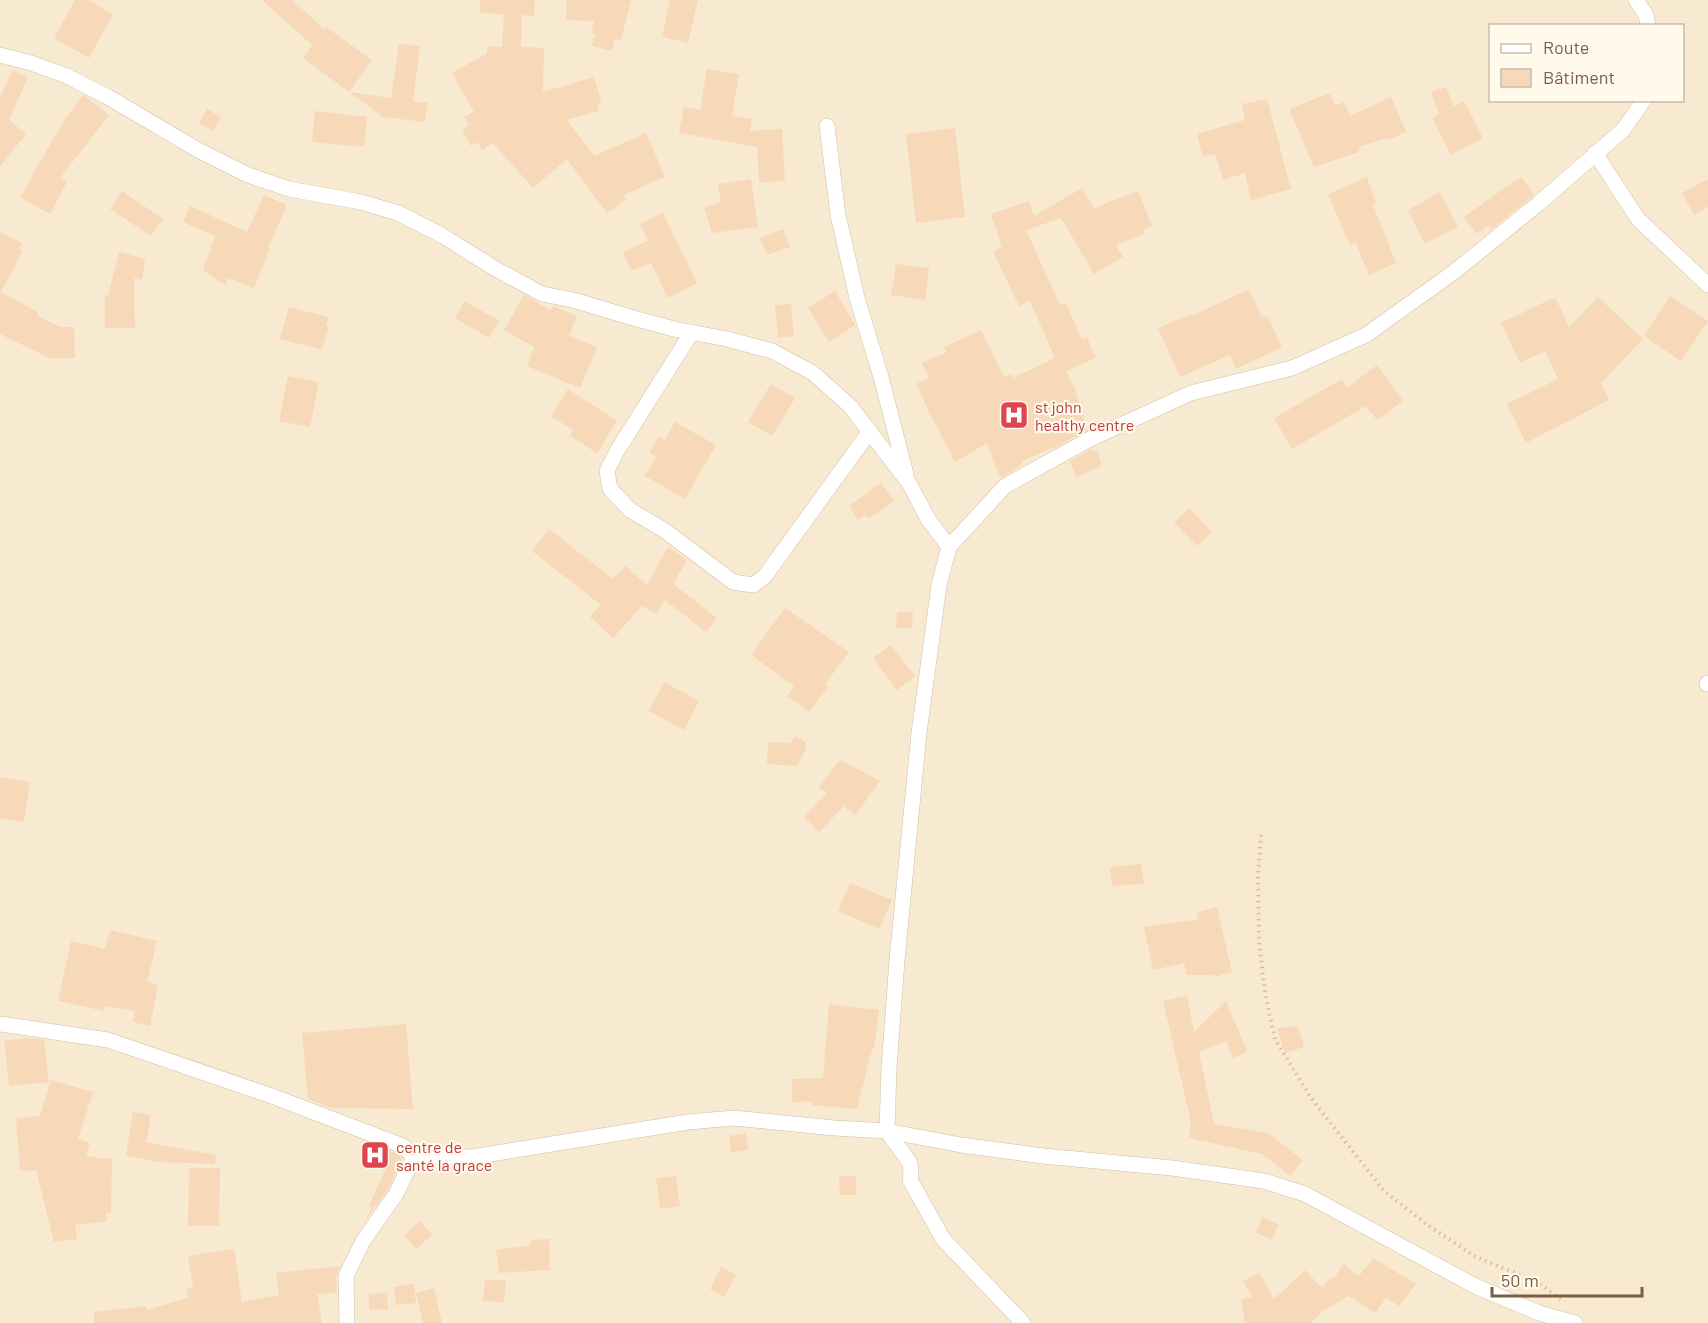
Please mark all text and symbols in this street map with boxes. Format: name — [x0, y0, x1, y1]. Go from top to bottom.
legend — [1489, 24, 1684, 102]
text: Route — [1543, 36, 1589, 58]
text: Bâtiment — [1543, 66, 1615, 88]
place label: st john healthy centre — [1035, 397, 1134, 434]
hospital icon: st john healthy centre — [998, 399, 1030, 431]
place label: centre de santé la grace — [396, 1137, 492, 1174]
hospital icon: centre de santé la grace — [359, 1139, 391, 1171]
scale bar — [1492, 1260, 1642, 1298]
text: 50 m — [1501, 1269, 1539, 1291]

